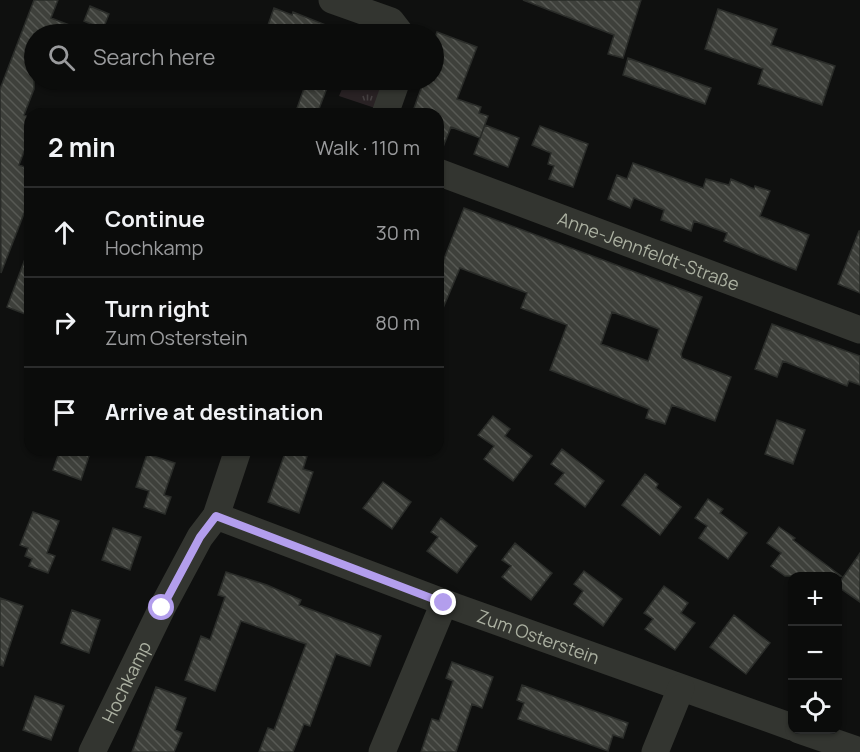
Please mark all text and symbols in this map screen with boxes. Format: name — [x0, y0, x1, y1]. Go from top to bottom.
search box — [24, 24, 444, 90]
icon: search — [45, 41, 78, 74]
text: Search here — [93, 42, 215, 72]
text: 2 min — [48, 129, 116, 165]
text: Walk · 110 m — [315, 134, 420, 161]
text: Continue — [105, 204, 205, 234]
street label: Anne-Jennfeldt-Straße — [554, 206, 743, 296]
icon: ahead — [48, 216, 81, 249]
text: 30 m — [376, 219, 420, 246]
text: Hochkamp — [105, 234, 203, 261]
text: Turn right — [105, 294, 210, 324]
icon: right — [48, 306, 81, 339]
text: 80 m — [375, 309, 420, 336]
text: Zum Osterstein — [105, 324, 248, 351]
icon: arrive — [48, 396, 81, 429]
text: Arrive at destination — [105, 397, 323, 427]
map controls — [788, 572, 842, 734]
button: + — [788, 572, 842, 626]
route end — [430, 589, 456, 615]
route start — [148, 594, 174, 620]
street label: Zum Osterstein — [474, 603, 603, 669]
button: − — [788, 626, 842, 680]
street label: Hochkamp — [96, 637, 156, 727]
button: locate — [788, 680, 842, 734]

